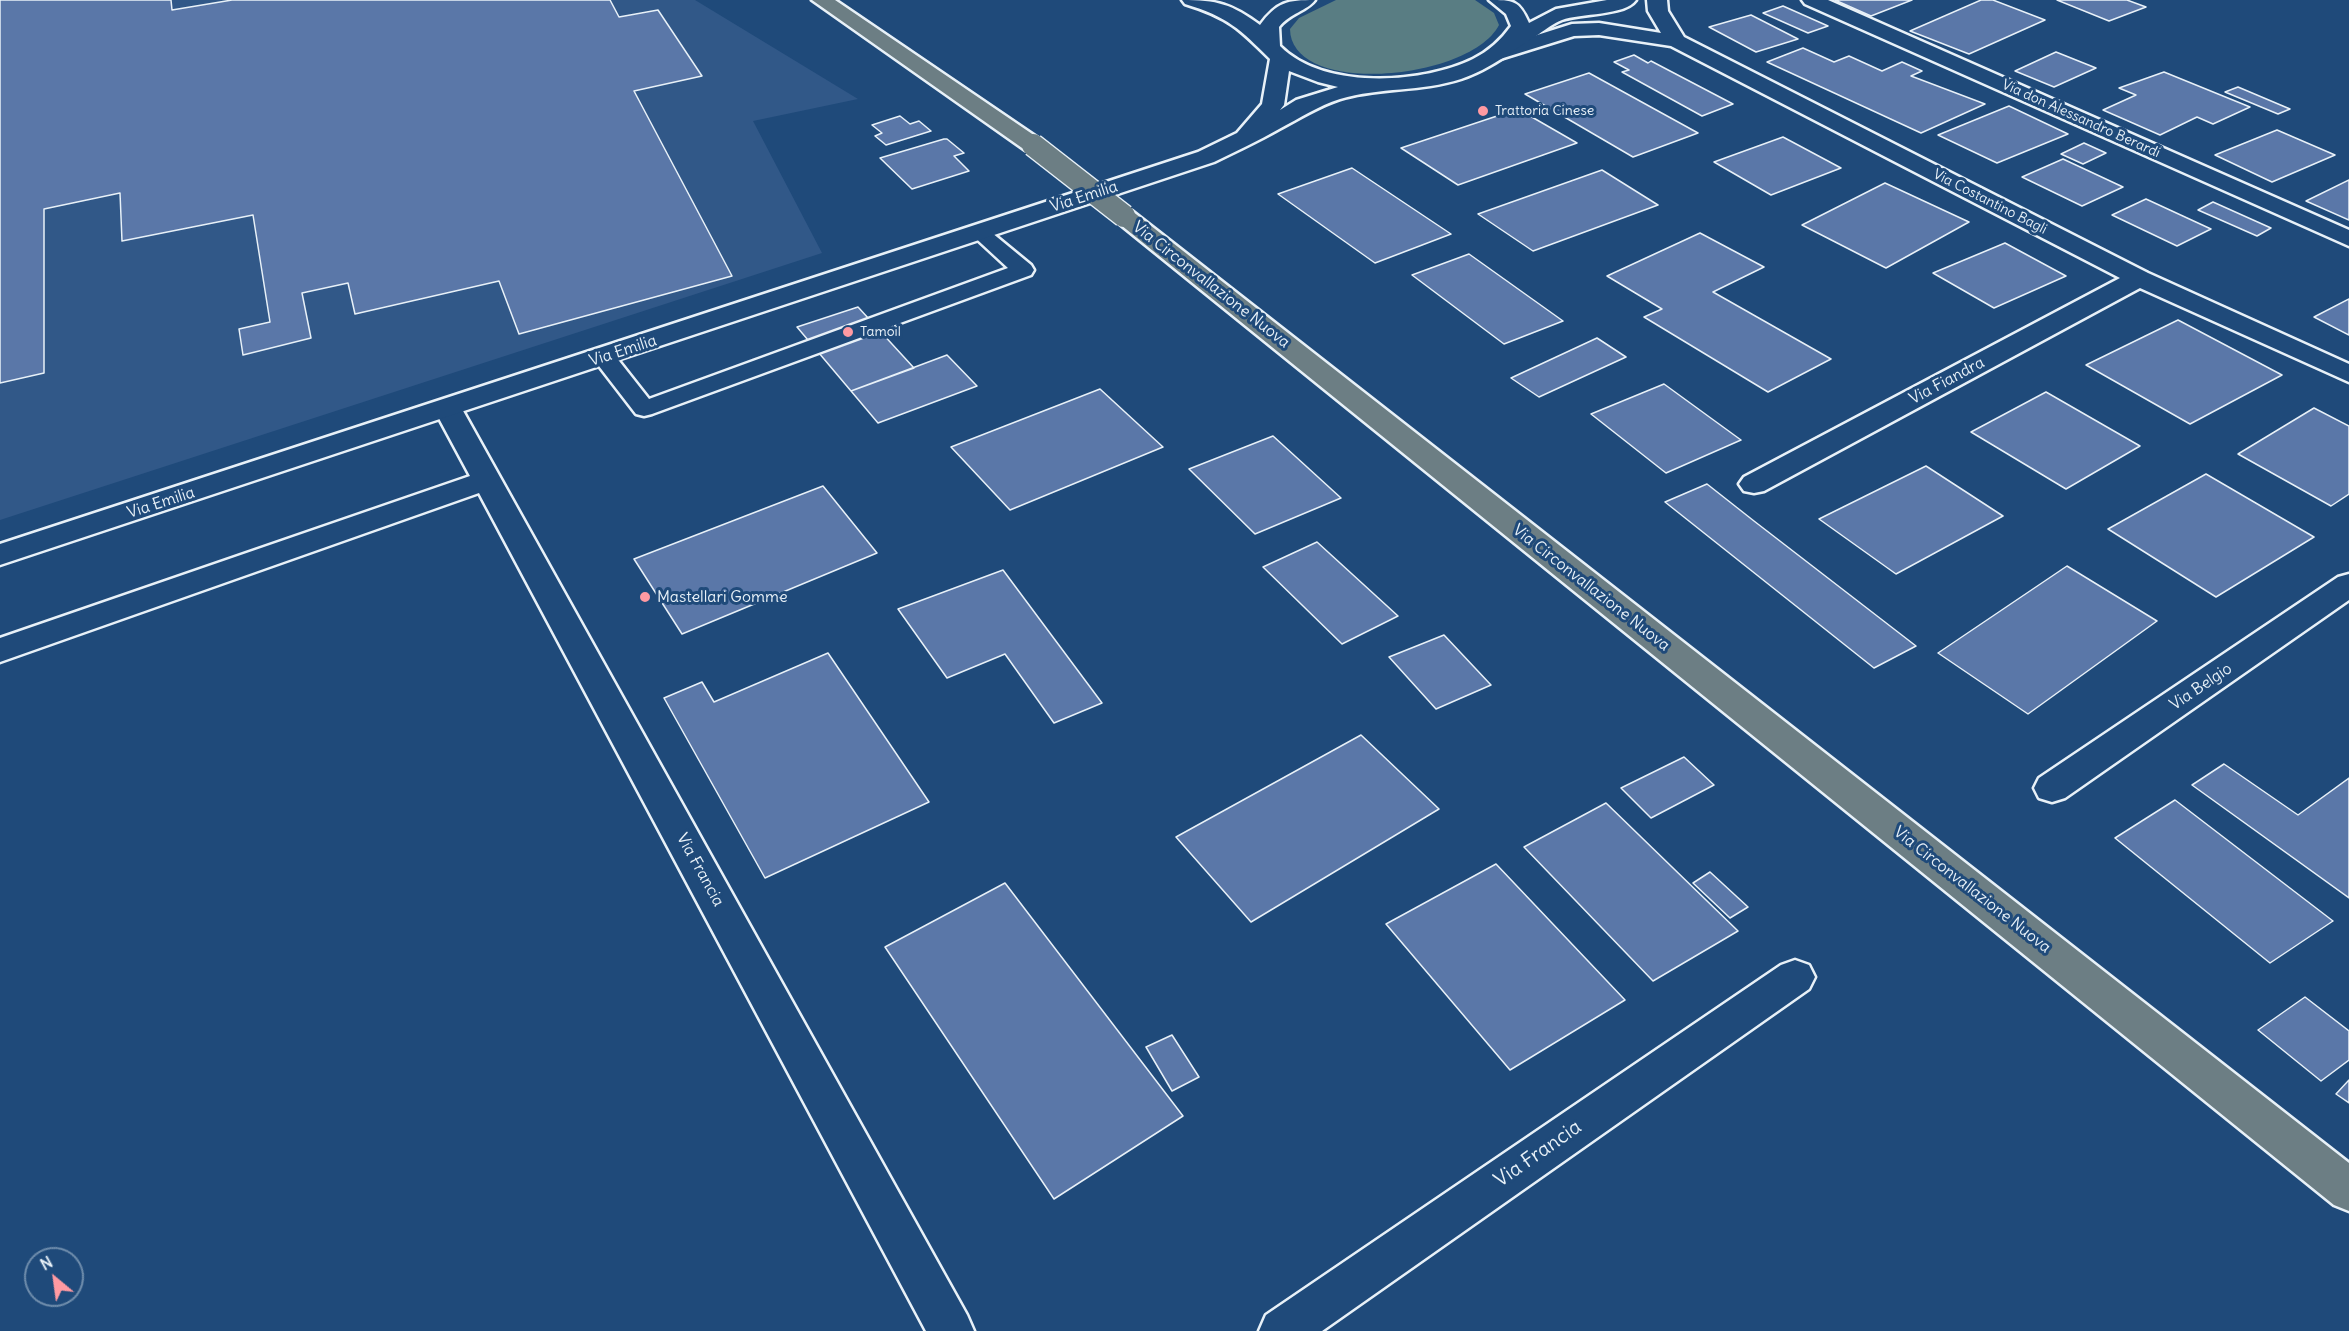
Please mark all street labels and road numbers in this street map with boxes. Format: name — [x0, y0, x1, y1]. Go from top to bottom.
street label: Via don Alessandro Berardi — [1999, 76, 2163, 162]
street label: Via Costantino Bagli — [1930, 166, 2050, 238]
street label: Via Emilia — [1048, 177, 1120, 217]
street label: Via Circonvallazione Nuova — [1129, 218, 1293, 352]
street label: Via Emilia — [587, 331, 659, 371]
street label: Via Fiandra — [1906, 353, 1988, 409]
street label: Via Emilia — [125, 483, 197, 523]
street label: Via Circonvallazione Nuova — [1509, 521, 1673, 655]
street label: Via Belgio — [2166, 659, 2236, 715]
street label: Via Circonvallazione Nuova — [1890, 823, 2054, 957]
street label: Via Francia — [672, 830, 728, 910]
street label: Via Francia — [1490, 1115, 1586, 1193]

